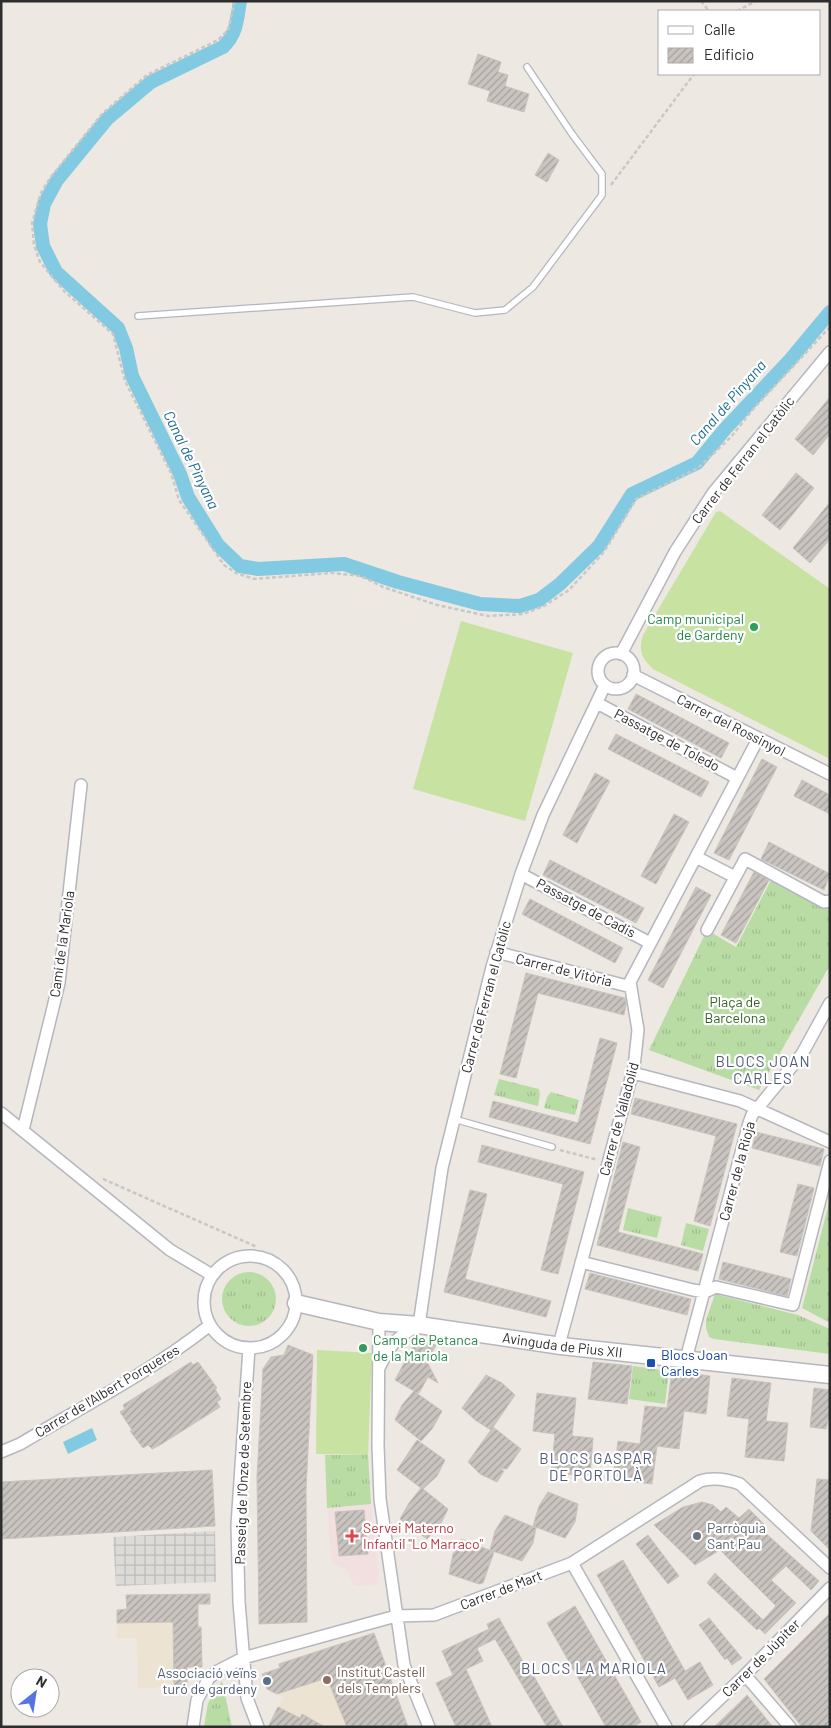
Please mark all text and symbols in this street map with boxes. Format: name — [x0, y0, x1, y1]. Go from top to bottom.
legend — [658, 10, 821, 75]
text: Calle — [704, 20, 736, 38]
text: Edificio — [704, 45, 754, 63]
water label: Canal de Pinyana — [685, 356, 769, 449]
street label: Carrer de Ferran el Catòlic — [688, 393, 798, 527]
water label: Canal de Pinyana — [160, 407, 224, 512]
place label: Camp municipal de Gardeny — [647, 610, 745, 643]
marker: Camp municipal de Gardeny — [748, 621, 760, 633]
street label: Carrer del Rossinyol — [674, 690, 788, 759]
street label: Passatge de Toledo — [612, 705, 723, 775]
street label: Passatge de Cadis — [534, 874, 639, 941]
street label: Camí de la Mariola — [46, 889, 77, 999]
street label: Carrer de Ferran el Catòlic — [457, 919, 514, 1075]
street label: Carrer de Vitòria — [514, 949, 614, 990]
park label: Plaça de Barcelona — [704, 993, 766, 1026]
district label: BLOCS JOAN CARLES — [715, 1052, 811, 1087]
street label: Carrer de Valladolid — [595, 1060, 642, 1178]
street label: Carrer de la Rioja — [715, 1119, 758, 1223]
street label: Avinguda de Pius XII — [501, 1328, 623, 1361]
place label: Camp de Petanca de la Mariola — [373, 1331, 478, 1364]
street label: Carrer de l'Albert Porqueres — [31, 1341, 182, 1440]
marker: Camp de Petanca de la Mariola — [357, 1342, 369, 1354]
place label: Blocs Joan Carles — [661, 1346, 728, 1379]
marker: Blocs Joan Carles — [645, 1357, 657, 1369]
street label: Passeig de l'Onze de Setembre — [231, 1381, 254, 1565]
district label: BLOCS GASPAR DE PORTOLÀ — [539, 1449, 653, 1484]
place label: Servei Materno Infantil "Lo Marraco" — [363, 1519, 484, 1552]
place label: Parròquia Sant Pau — [707, 1519, 766, 1552]
marker: Servei Materno Infantil "Lo Marraco" — [345, 1529, 359, 1543]
marker: Parròquia Sant Pau — [691, 1530, 703, 1542]
street label: Carrer de Mart — [457, 1566, 544, 1613]
street label: Carrer de Júpiter — [718, 1615, 803, 1700]
district label: BLOCS LA MARIOLA — [521, 1659, 667, 1677]
place label: Institut Castell dels Templers — [337, 1663, 425, 1696]
place label: Associació veïns turó de gardeny — [157, 1664, 258, 1697]
north arrow — [10, 1668, 60, 1718]
text: N — [33, 1672, 50, 1691]
marker: Institut Castell dels Templers — [321, 1674, 333, 1686]
marker: Associació veïns turó de gardeny — [261, 1675, 273, 1687]

